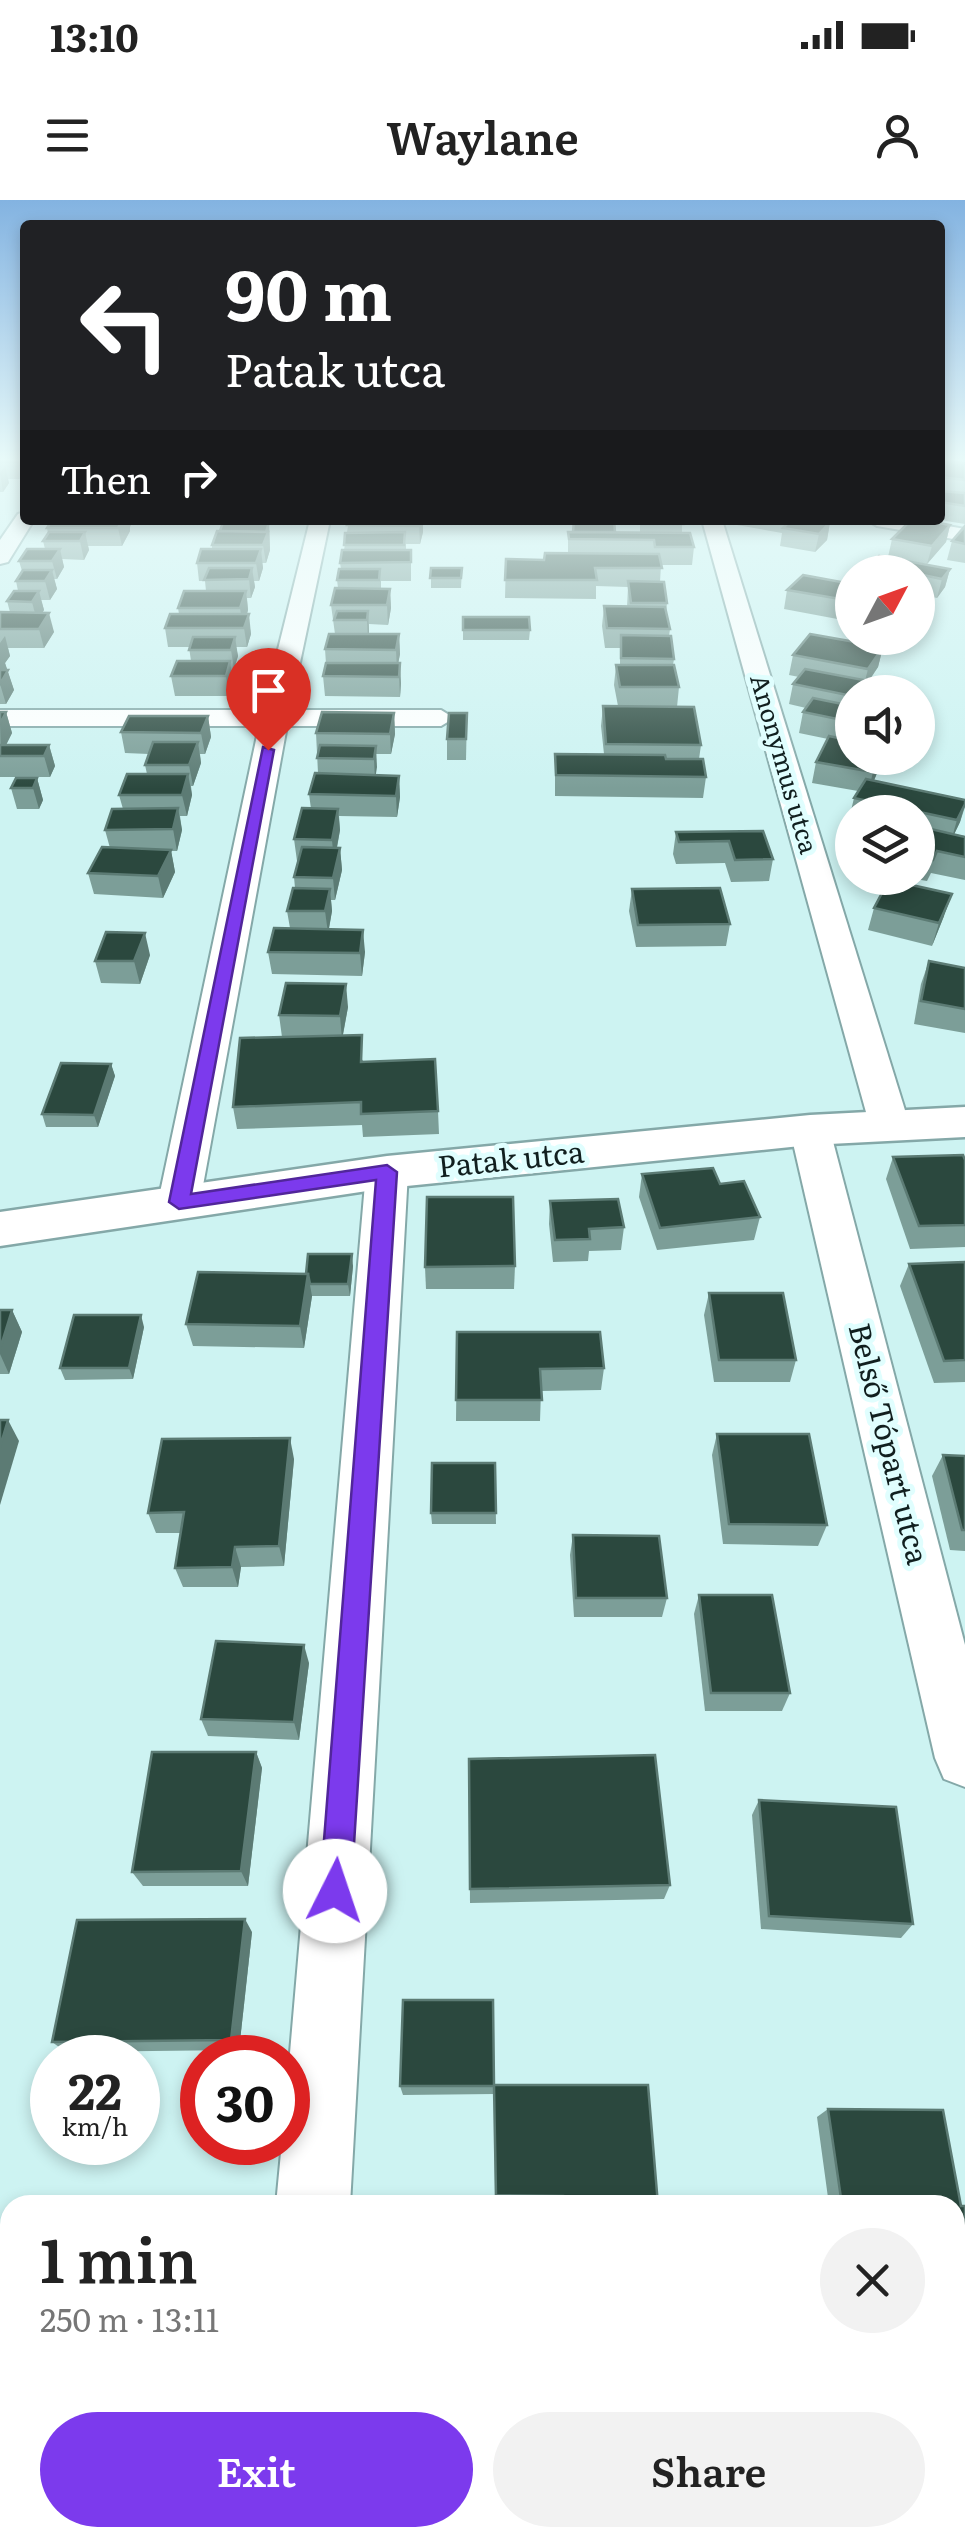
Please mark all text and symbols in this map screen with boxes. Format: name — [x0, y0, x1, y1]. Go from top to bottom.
text: 13:10 — [50, 7, 139, 64]
text: Waylane — [386, 102, 579, 169]
icon: menu — [40, 108, 95, 163]
icon: person — [870, 108, 925, 163]
text: 90 m — [225, 239, 392, 343]
icon: left — [60, 260, 190, 390]
text: Patak utca — [225, 334, 445, 401]
text: Then — [60, 449, 151, 506]
icon: right — [171, 450, 226, 505]
north arrow — [835, 555, 935, 655]
map controls — [835, 555, 935, 895]
pin — [226, 648, 311, 751]
icon: arrive — [241, 663, 296, 718]
street label: Anonymus utca — [742, 670, 829, 858]
button: sound — [835, 675, 935, 775]
button: layers — [835, 795, 935, 895]
street label: Patak utca — [435, 1127, 587, 1187]
street label: Belső Tópart utca — [840, 1318, 942, 1569]
position arrow — [283, 1839, 387, 1943]
speed limit sign: 30 — [180, 2035, 310, 2165]
text: 22 — [68, 2051, 122, 2125]
text: km/h — [62, 2107, 128, 2144]
text: 1 min — [40, 2212, 198, 2301]
button: close — [820, 2228, 925, 2333]
text: 250 m · 13:11 — [40, 2294, 219, 2342]
button: Exit — [40, 2412, 473, 2527]
button: Share — [493, 2412, 925, 2527]

